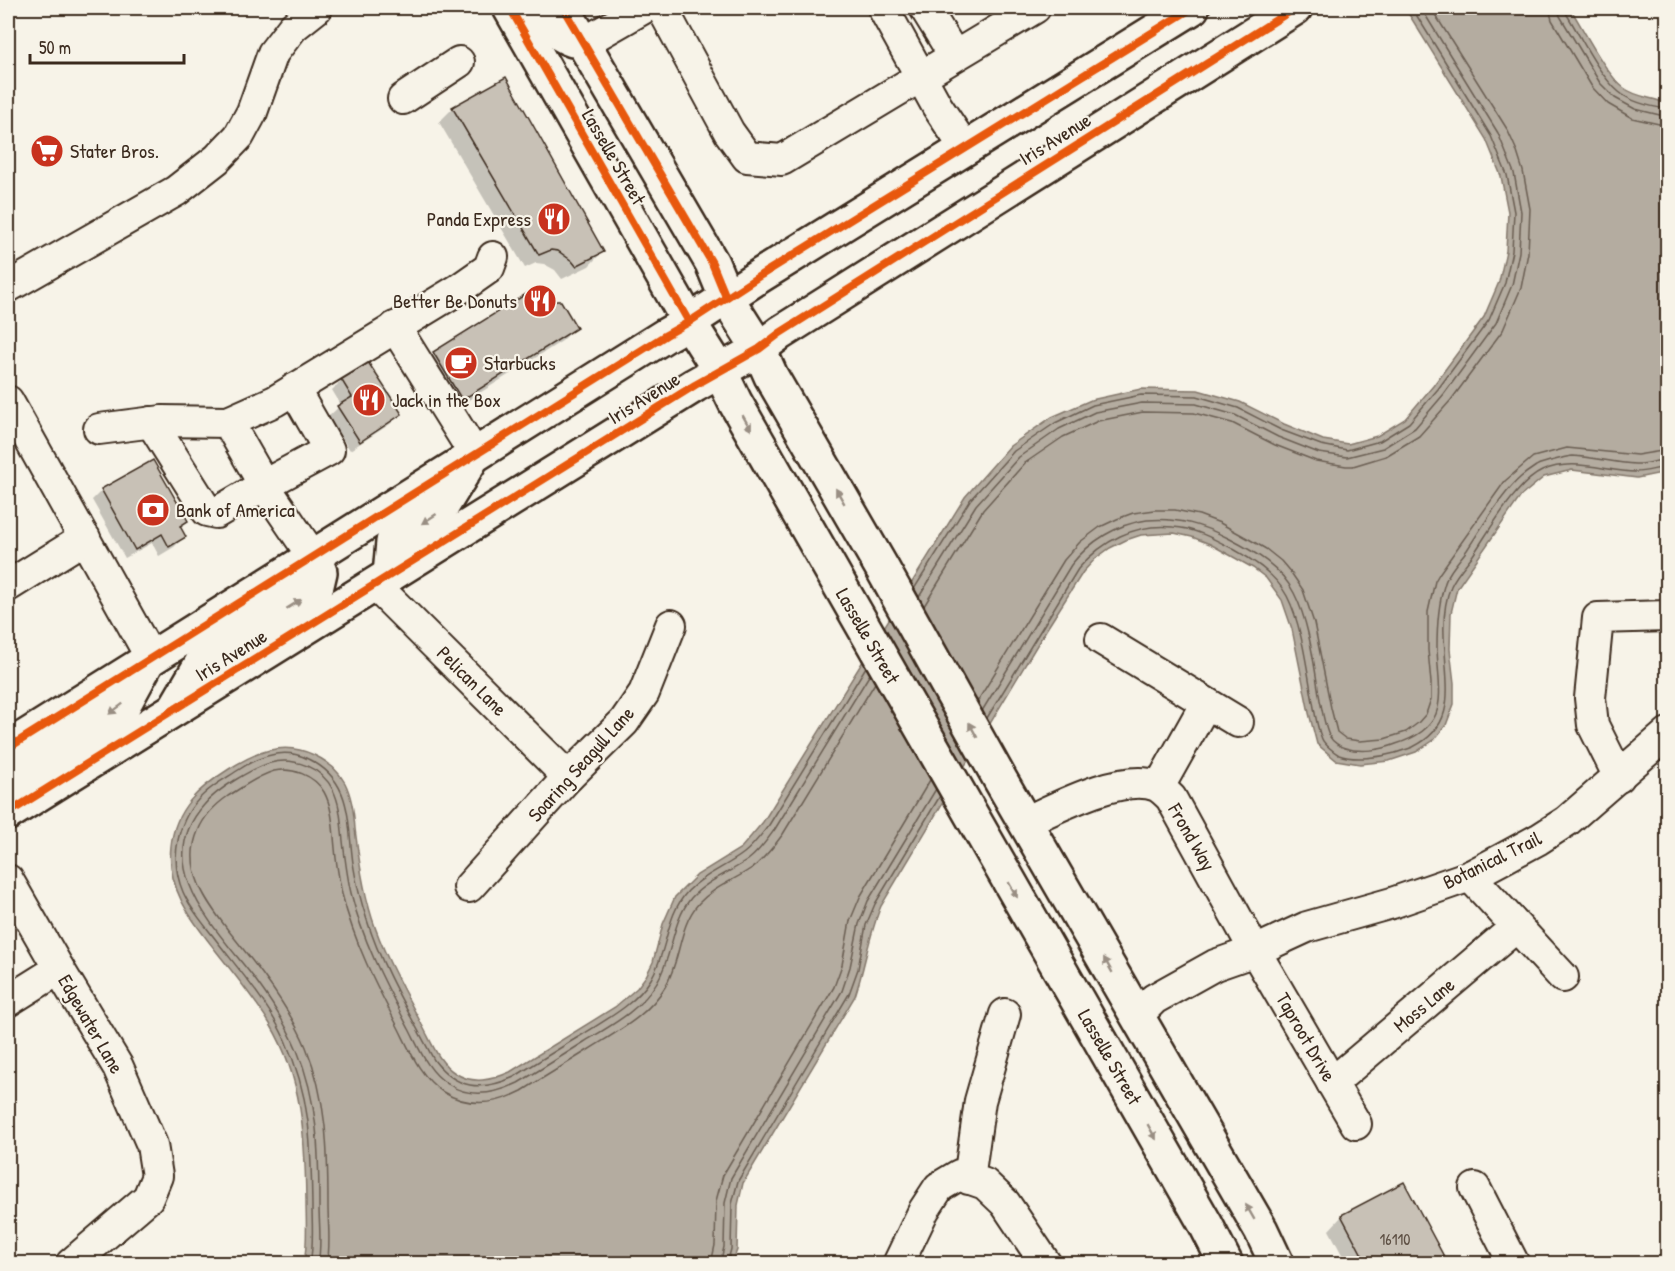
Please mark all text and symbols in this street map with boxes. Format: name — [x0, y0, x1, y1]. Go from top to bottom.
scale bar — [30, 27, 184, 65]
text: 50 m — [39, 35, 71, 60]
street label: Lasselle Street — [576, 104, 653, 211]
street label: Iris Avenue — [1014, 106, 1096, 171]
supermarket icon: Stater Bros. — [29, 133, 65, 169]
place label: Stater Bros. — [70, 137, 159, 164]
restaurant icon: Panda Express — [536, 201, 572, 237]
place label: Panda Express — [427, 205, 531, 232]
restaurant icon: Better Be Donuts — [522, 283, 558, 319]
place label: Better Be Donuts — [393, 287, 517, 314]
cafe icon: Starbucks — [443, 345, 479, 381]
place label: Starbucks — [484, 349, 556, 376]
street label: Iris Avenue — [603, 365, 685, 430]
restaurant icon: Jack in the Box — [351, 382, 387, 418]
place label: Jack in the Box — [392, 386, 501, 413]
one-way arrow — [741, 415, 752, 431]
one-way arrow — [835, 488, 846, 504]
bank icon: Bank of America — [135, 492, 171, 528]
place label: Bank of America — [176, 496, 295, 523]
one-way arrow — [421, 513, 437, 524]
street label: Lasselle Street — [830, 583, 907, 690]
one-way arrow — [286, 598, 302, 609]
street label: Iris Avenue — [190, 622, 272, 687]
street label: Pelican Lane — [431, 640, 513, 722]
street label: Soaring Seagull Lane — [521, 700, 640, 827]
one-way arrow — [109, 703, 125, 715]
one-way arrow — [968, 722, 978, 739]
street label: Frond Way — [1162, 797, 1222, 875]
street label: Botanical Trail — [1438, 824, 1546, 895]
one-way arrow — [1008, 882, 1019, 898]
one-way arrow — [1102, 957, 1113, 973]
street label: Edgewater Lane — [52, 969, 131, 1078]
street label: Moss Lane — [1387, 971, 1460, 1038]
street label: Taproot Drive — [1270, 987, 1343, 1086]
street label: Lasselle Street — [1072, 1004, 1149, 1111]
one-way arrow — [1147, 1123, 1157, 1140]
one-way arrow — [1245, 1204, 1256, 1220]
house number: 16110 — [1380, 1228, 1410, 1250]

